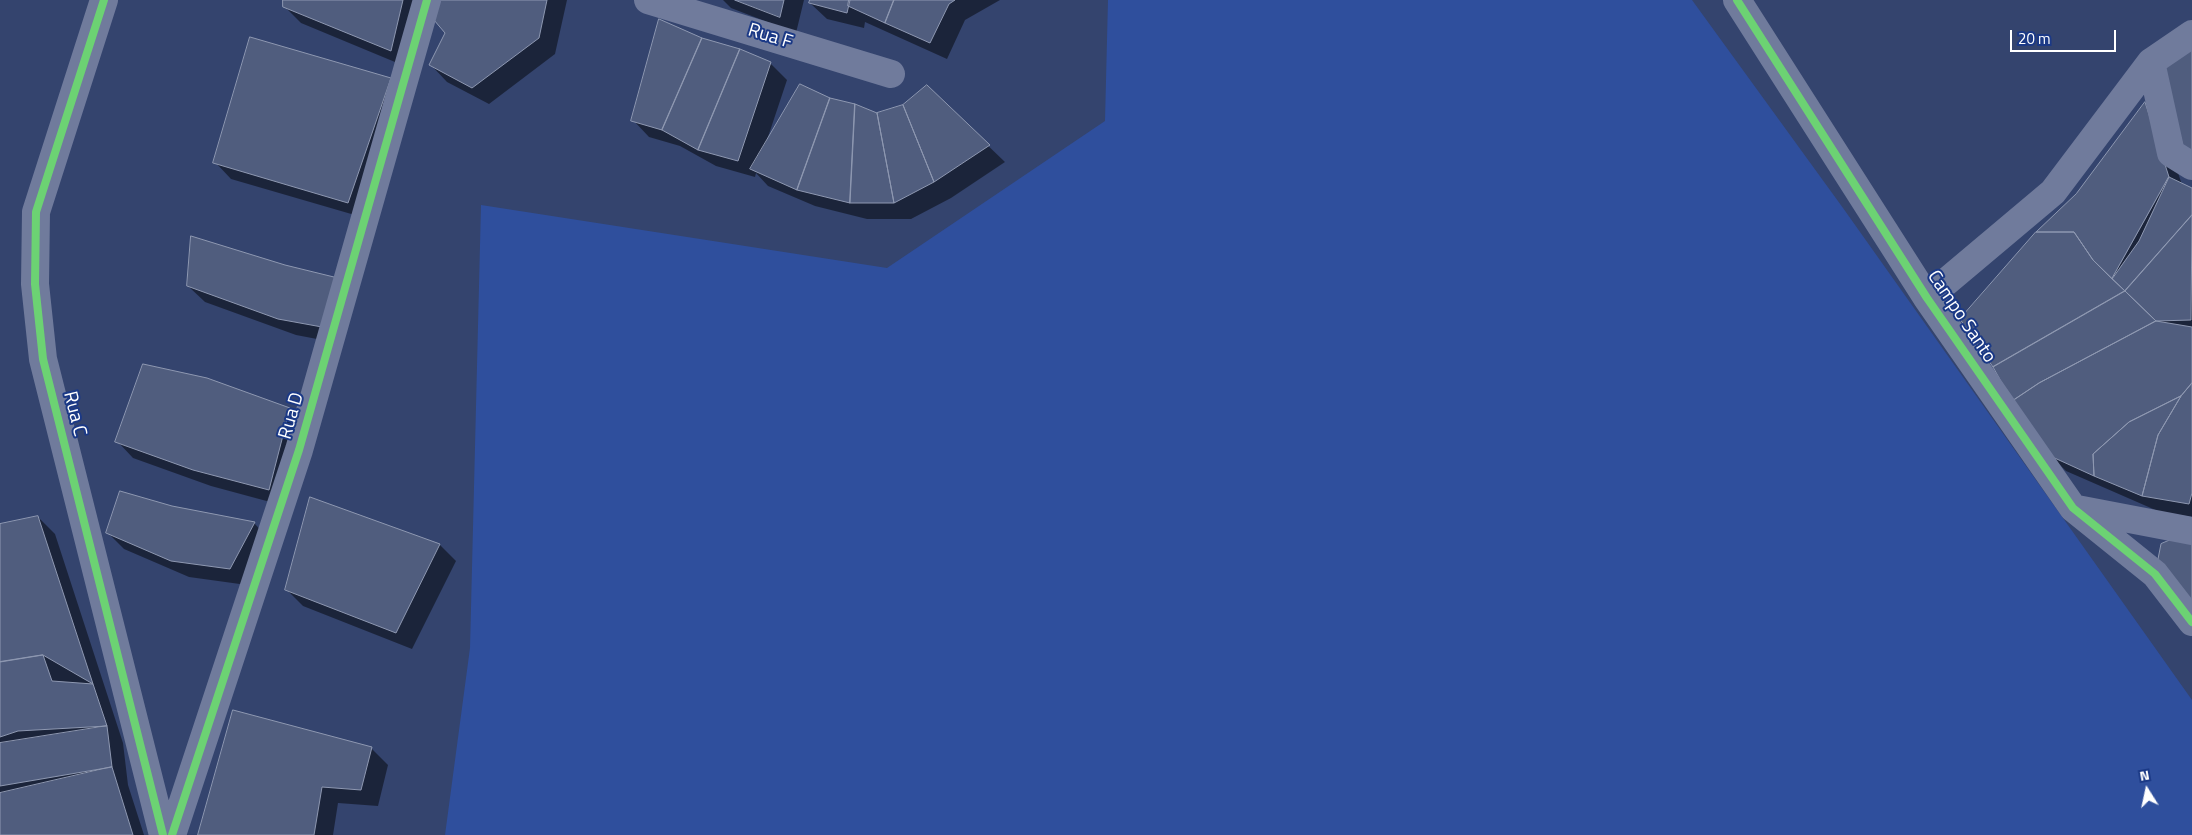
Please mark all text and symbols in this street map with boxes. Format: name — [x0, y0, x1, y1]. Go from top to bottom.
street label: Rua F — [745, 19, 795, 55]
scale bar — [2012, 20, 2118, 52]
text: 20 m — [2018, 27, 2051, 50]
street label: Campo Santo — [1922, 266, 2000, 368]
street label: Rua C — [57, 389, 91, 439]
street label: Rua D — [274, 390, 310, 442]
text: N — [2138, 764, 2151, 786]
north arrow — [2122, 765, 2172, 815]

